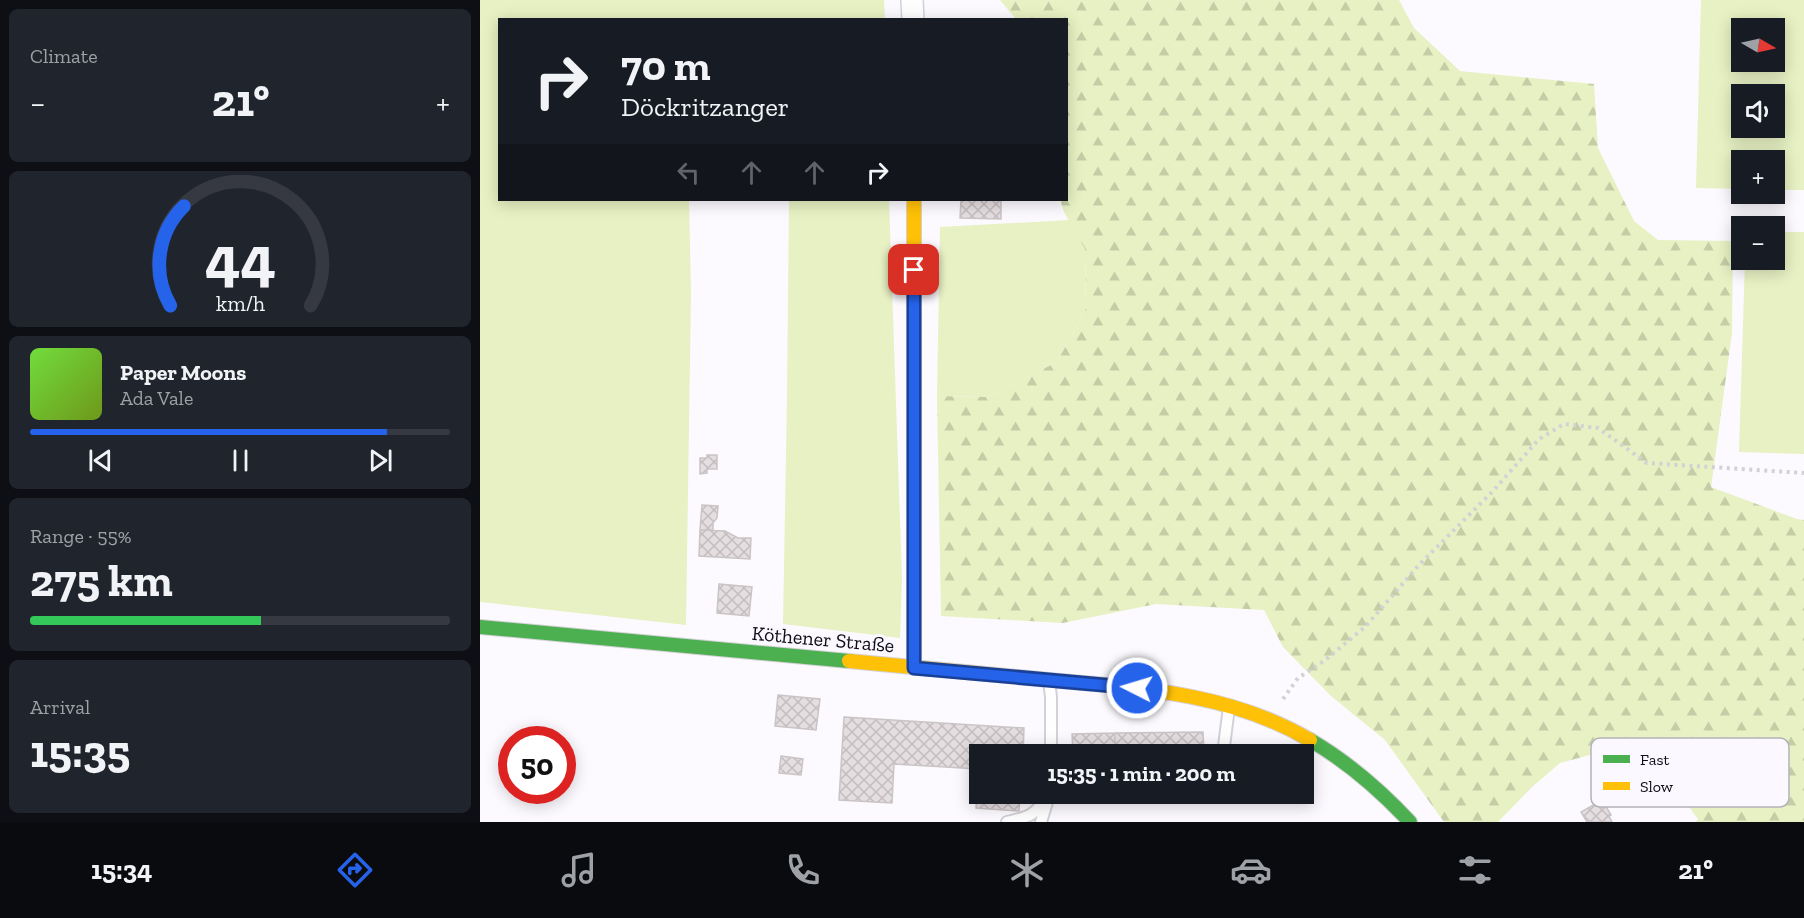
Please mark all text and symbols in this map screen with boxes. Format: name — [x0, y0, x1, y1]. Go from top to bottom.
north arrow — [1731, 18, 1785, 72]
map controls — [1731, 18, 1785, 270]
text: 70 m — [621, 40, 711, 91]
icon: right — [522, 42, 600, 120]
text: Climate — [30, 44, 98, 68]
text: 21° — [212, 74, 270, 128]
text: − — [30, 83, 45, 122]
text: + — [436, 83, 450, 122]
button: sound — [1731, 84, 1785, 138]
text: Döckritzanger — [621, 91, 789, 123]
button: + — [1731, 150, 1785, 204]
icon: left — [672, 156, 705, 189]
icon: ahead — [735, 156, 768, 189]
icon: ahead — [798, 156, 831, 189]
icon: right — [861, 156, 894, 189]
button: − — [1731, 216, 1785, 270]
text: 44 — [204, 221, 276, 296]
pin — [888, 244, 939, 295]
icon: arrive — [897, 253, 930, 286]
text: km/h — [216, 291, 264, 316]
text: Paper Moons — [120, 359, 246, 386]
text: Ada Vale — [120, 386, 193, 410]
icon: previous — [84, 444, 117, 477]
icon: pause — [224, 444, 257, 477]
icon: next — [364, 444, 397, 477]
text: Range · 55% — [30, 524, 132, 548]
text: 275 km — [30, 554, 173, 608]
street label: Köthener Straße — [751, 621, 895, 657]
position arrow — [1105, 656, 1169, 720]
text: Arrival — [30, 695, 90, 719]
text: 15:35 — [30, 725, 130, 779]
speed limit sign: 50 — [498, 726, 576, 804]
legend — [1591, 738, 1789, 807]
text: Fast — [1640, 750, 1669, 769]
text: 15:35 · 1 min · 200 m — [1047, 760, 1236, 787]
text: Slow — [1640, 777, 1674, 796]
icon: directions — [334, 849, 376, 891]
icon: music — [558, 849, 600, 891]
icon: phone — [782, 849, 824, 891]
icon: climate — [1006, 849, 1048, 891]
icon: car — [1230, 849, 1272, 891]
icon: filters — [1454, 849, 1496, 891]
text: 15:34 — [91, 854, 152, 886]
text: 21° — [1678, 854, 1713, 886]

